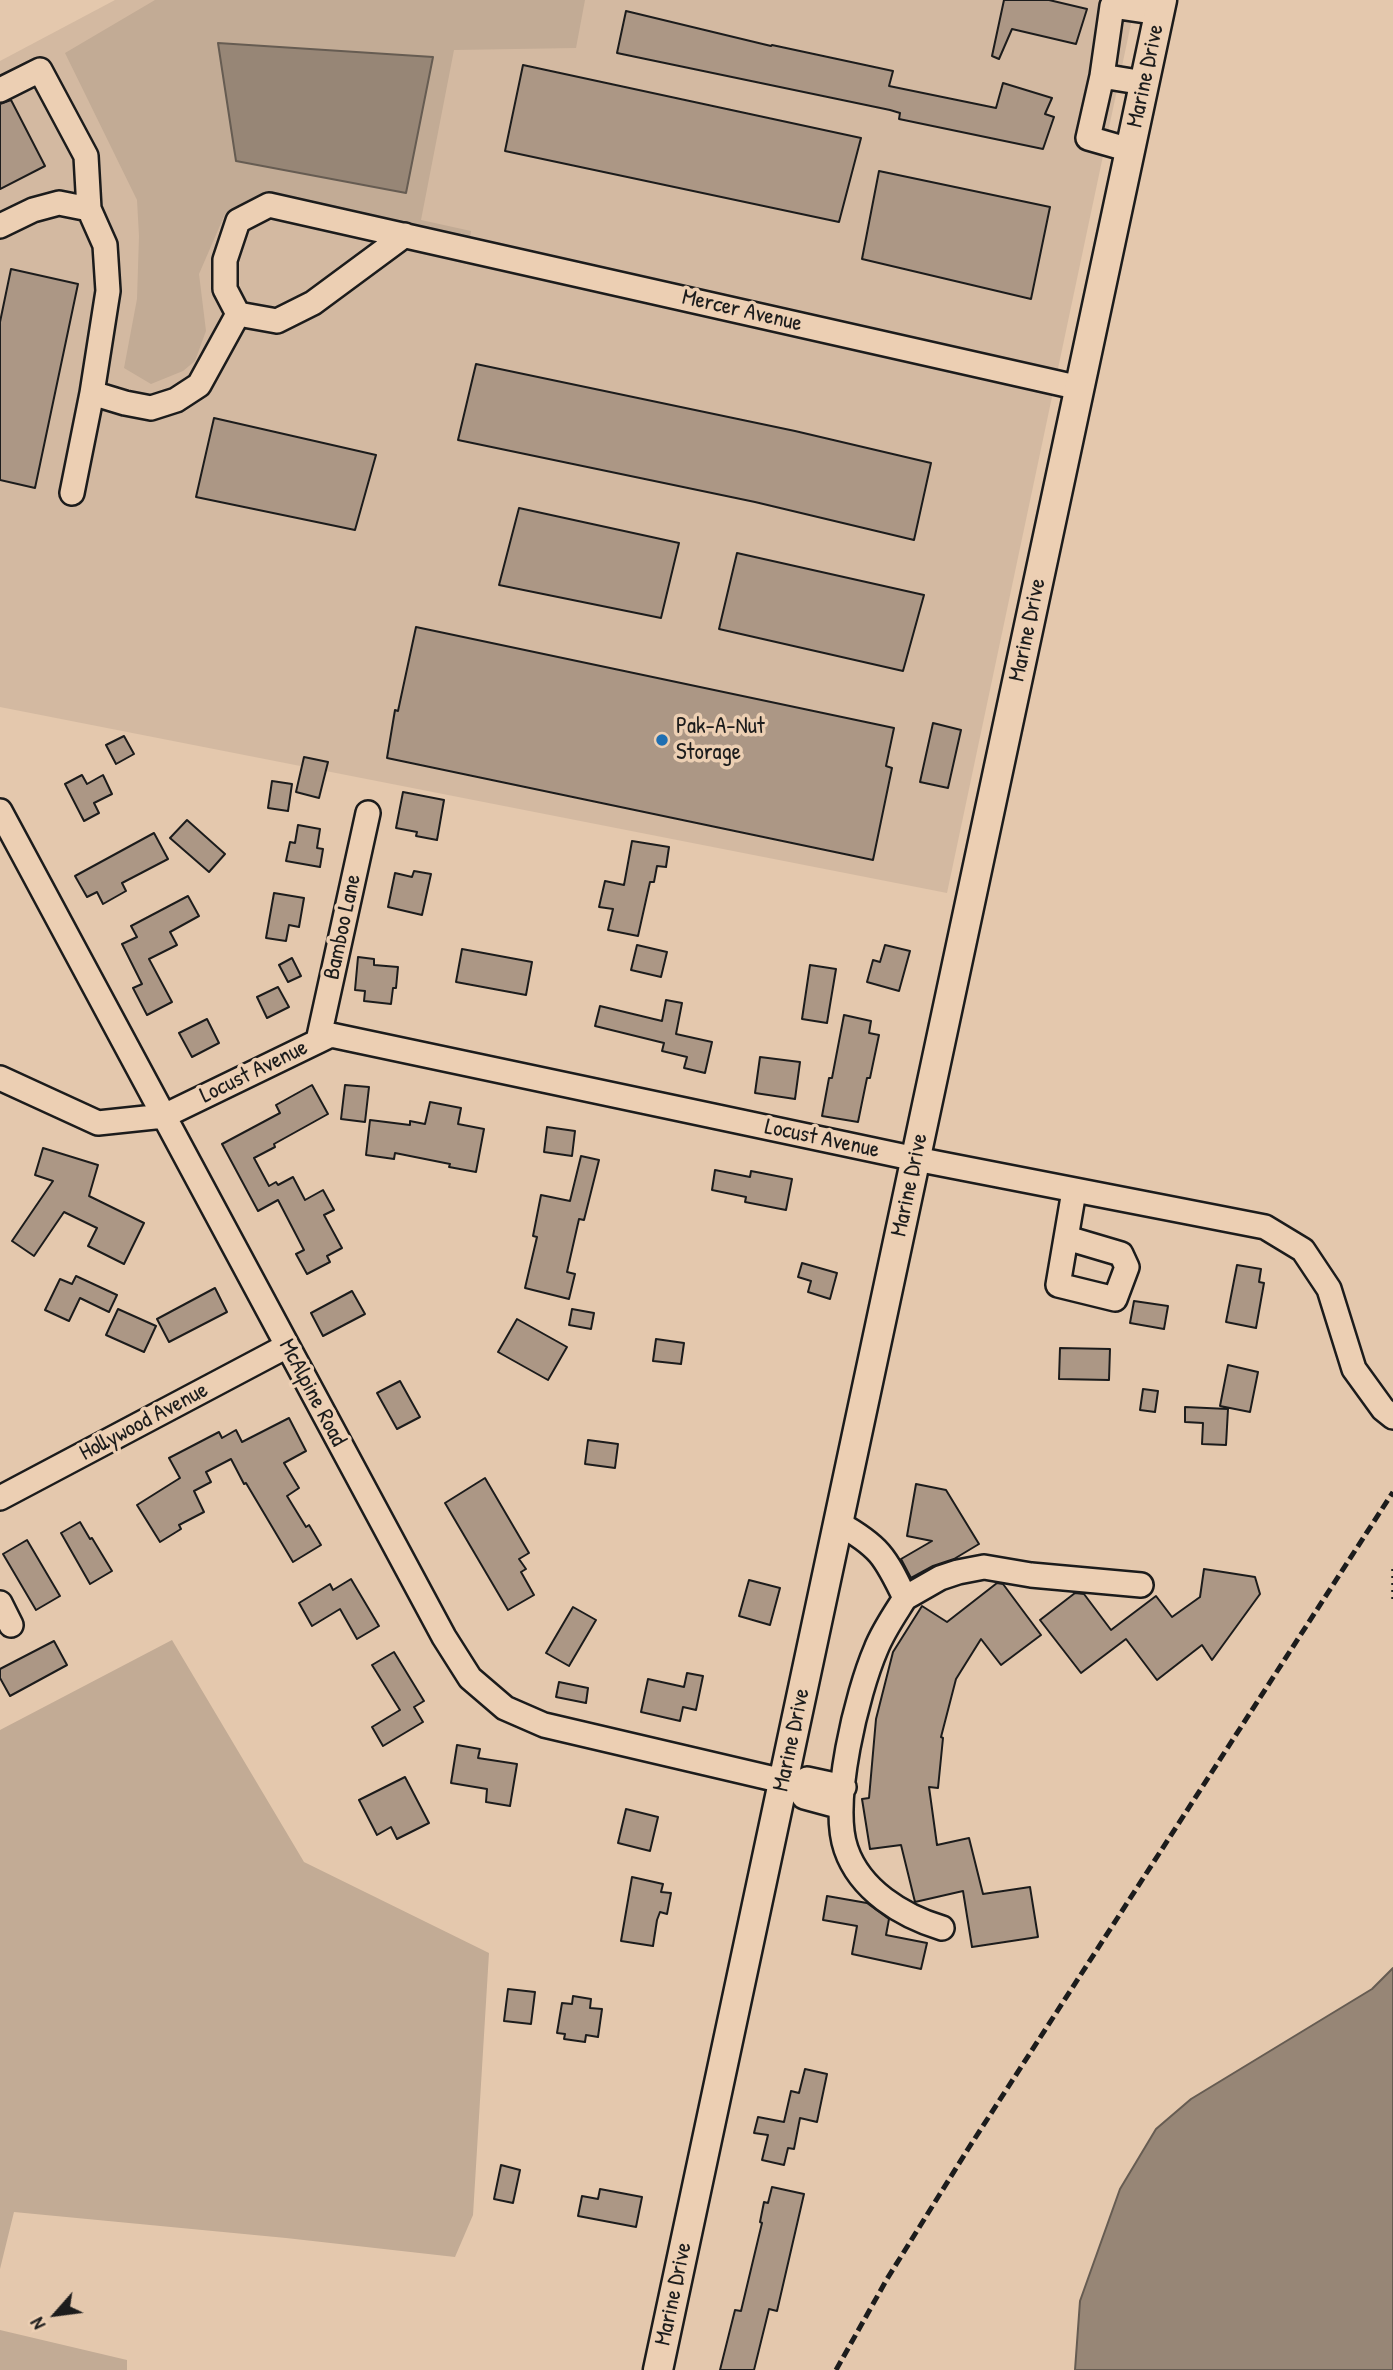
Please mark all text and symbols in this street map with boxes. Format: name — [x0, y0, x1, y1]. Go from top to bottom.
street label: Marine Drive — [1122, 22, 1170, 130]
street label: Mercer Avenue — [679, 284, 805, 338]
street label: Marine Drive — [1004, 576, 1052, 684]
place label: Pak-A-Nut Storage — [676, 713, 765, 767]
marker: Pak-A-Nut Storage — [654, 732, 670, 748]
street label: Bamboo Lane — [318, 872, 368, 982]
street label: Locust Avenue — [196, 1034, 312, 1110]
street label: Locust Avenue — [762, 1113, 882, 1165]
street label: Marine Drive — [886, 1131, 934, 1239]
street label: McAlpine Road — [272, 1335, 352, 1451]
street label: Hollywood Avenue — [75, 1377, 213, 1467]
street label: Marine Drive — [768, 1686, 816, 1794]
street label: Marine Drive — [650, 2240, 698, 2348]
north arrow — [21, 2279, 91, 2349]
text: N — [24, 2313, 51, 2334]

